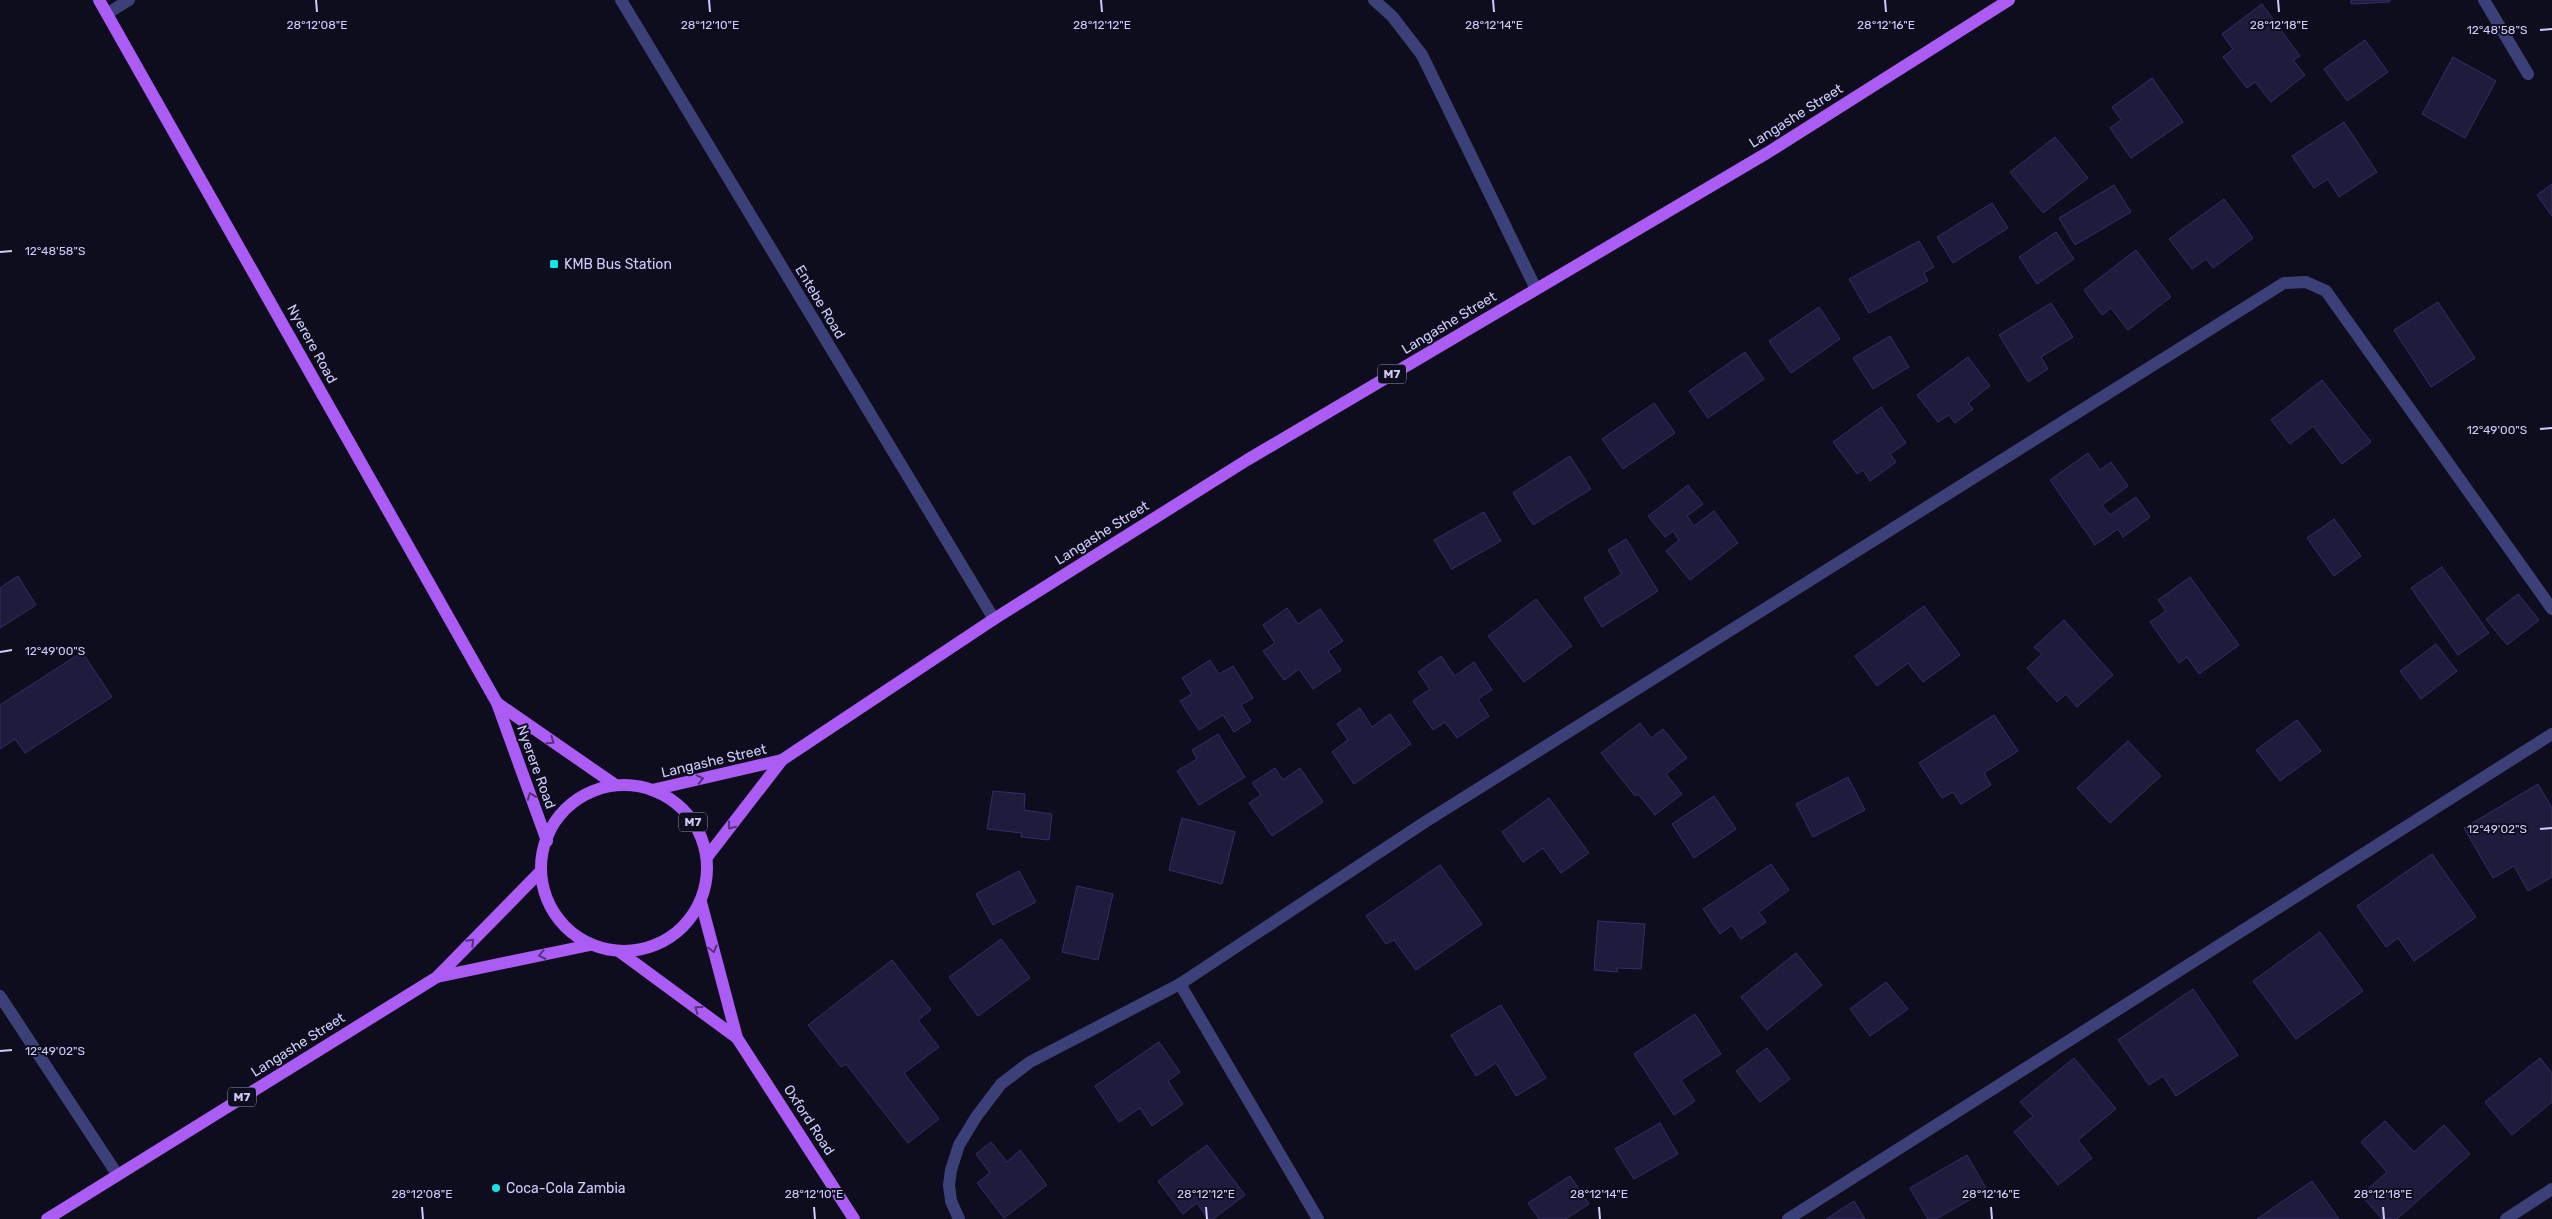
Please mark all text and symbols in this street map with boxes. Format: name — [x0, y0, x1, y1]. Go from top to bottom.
text: 28°12'08"E — [286, 18, 348, 32]
text: 28°12'10"E — [681, 18, 739, 32]
text: 28°12'12"E — [1073, 18, 1131, 32]
text: 28°12'14"E — [1465, 18, 1523, 32]
text: 28°12'16"E — [1857, 18, 1915, 32]
text: 28°12'18"E — [2250, 18, 2308, 32]
text: 12°48'58"S — [2467, 23, 2527, 37]
street label: Langashe Street — [1746, 80, 1847, 152]
text: 12°48'58"S — [25, 244, 85, 258]
place label: KMB Bus Station — [564, 256, 672, 273]
marker: KMB Bus Station — [548, 258, 560, 270]
street label: Entebe Road — [791, 262, 849, 342]
street label: Langashe Street — [1399, 288, 1500, 358]
street label: Nyerere Road — [283, 302, 341, 386]
road number: M7 — [1378, 364, 1406, 384]
text: 12°49'00"S — [2467, 423, 2527, 437]
street label: Langashe Street — [1052, 497, 1153, 569]
text: 12°49'00"S — [25, 644, 85, 658]
street label: Nyerere Road — [513, 723, 559, 811]
one-way arrow — [546, 735, 555, 744]
street label: Langashe Street — [660, 740, 769, 781]
one-way arrow — [695, 774, 704, 785]
one-way arrow — [527, 792, 537, 800]
road number: M7 — [679, 812, 707, 832]
one-way arrow — [728, 821, 737, 830]
text: 12°49'02"S — [2467, 822, 2527, 836]
one-way arrow — [465, 939, 474, 948]
one-way arrow — [708, 945, 718, 953]
one-way arrow — [538, 949, 547, 960]
one-way arrow — [695, 1007, 704, 1015]
street label: Langashe Street — [248, 1009, 349, 1081]
text: 12°49'02"S — [25, 1044, 85, 1058]
street label: Oxford Road — [780, 1082, 838, 1158]
road number: M7 — [228, 1088, 256, 1106]
place label: Coca-Cola Zambia — [506, 1180, 626, 1197]
marker: Coca-Cola Zambia — [490, 1182, 502, 1194]
text: 28°12'08"E — [391, 1187, 453, 1201]
text: 28°12'10"E — [785, 1187, 843, 1201]
text: 28°12'12"E — [1177, 1187, 1235, 1201]
text: 28°12'14"E — [1570, 1187, 1628, 1201]
text: 28°12'16"E — [1962, 1187, 2020, 1201]
text: 28°12'18"E — [2354, 1187, 2412, 1201]

